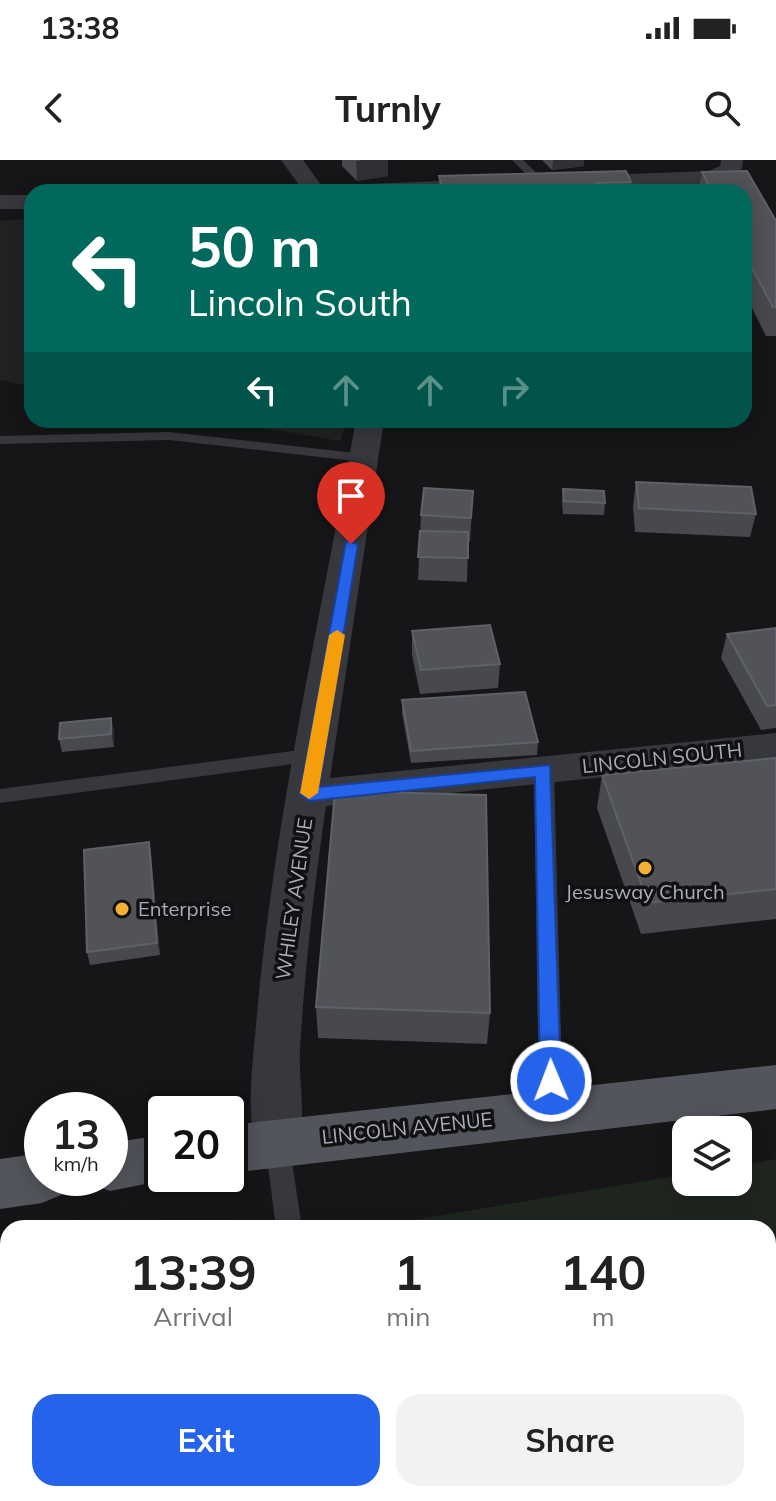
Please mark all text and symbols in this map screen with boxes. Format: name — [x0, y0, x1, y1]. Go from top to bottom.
text: 13:38 — [40, 9, 119, 47]
icon: back — [32, 86, 76, 130]
text: Turnly — [335, 86, 441, 131]
icon: search — [700, 86, 744, 130]
text: 50 m — [188, 211, 321, 281]
icon: left — [56, 216, 160, 320]
text: Lincoln South — [188, 280, 412, 325]
icon: left — [240, 368, 284, 412]
icon: ahead — [324, 368, 368, 412]
icon: ahead — [408, 368, 452, 412]
icon: right — [492, 368, 536, 412]
pin — [317, 462, 385, 544]
icon: arrive — [329, 474, 373, 518]
street label: LINCOLN SOUTH — [581, 737, 743, 778]
street label: WHILEY AVENUE — [270, 816, 317, 982]
marker: Jesusway Church — [636, 859, 654, 877]
place label: Jesusway Church — [565, 879, 725, 904]
place label: Enterprise — [138, 896, 231, 921]
marker: Enterprise — [113, 900, 131, 918]
position arrow — [509, 1039, 593, 1123]
speed limit sign: 20 — [144, 1092, 248, 1196]
street label: LINCOLN AVENUE — [320, 1106, 493, 1149]
text: 13 — [52, 1109, 100, 1159]
map controls — [672, 1116, 752, 1196]
button: layers — [672, 1116, 752, 1196]
text: km/h — [53, 1151, 99, 1176]
text: 13:39 — [130, 1242, 257, 1302]
text: 1 — [394, 1242, 423, 1302]
text: 140 — [560, 1242, 646, 1302]
text: Arrival — [153, 1300, 233, 1333]
text: min — [386, 1300, 430, 1333]
text: m — [592, 1300, 615, 1333]
button: Exit — [32, 1394, 380, 1486]
button: Share — [396, 1394, 744, 1486]

